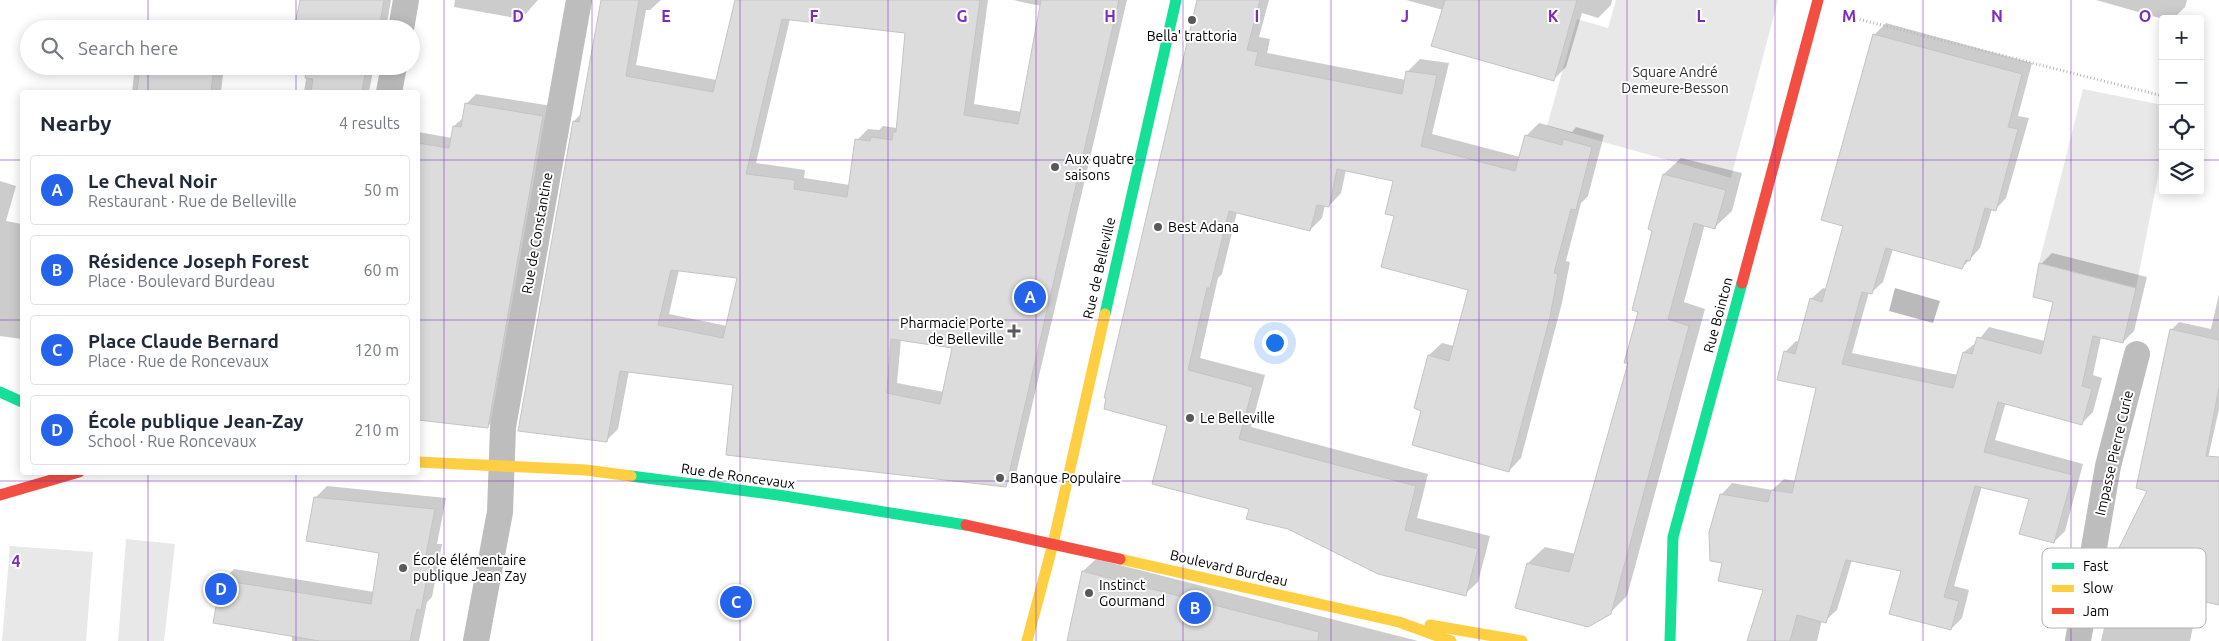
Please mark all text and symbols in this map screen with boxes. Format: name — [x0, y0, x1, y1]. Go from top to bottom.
text: D — [512, 7, 524, 25]
text: E — [661, 7, 671, 25]
text: F — [810, 7, 819, 25]
text: G — [956, 7, 968, 25]
text: H — [1104, 7, 1116, 25]
text: I — [1255, 7, 1259, 25]
text: J — [1401, 7, 1409, 25]
text: K — [1548, 7, 1559, 25]
text: L — [1697, 7, 1706, 25]
text: M — [1842, 7, 1856, 25]
text: N — [1991, 7, 2003, 25]
text: O — [2139, 7, 2151, 25]
marker: Bella' trattoria — [1186, 14, 1198, 26]
map controls — [2159, 15, 2204, 195]
button: + — [2159, 15, 2204, 60]
search box — [20, 20, 420, 75]
place label: Bella' trattoria — [1147, 28, 1237, 44]
icon: search — [38, 34, 66, 62]
text: Search here — [78, 37, 178, 59]
button: − — [2159, 60, 2204, 105]
park label: Square André Demeure-Besson — [1621, 64, 1729, 96]
button: locate — [2159, 105, 2204, 150]
text: Nearby — [40, 111, 111, 135]
text: 4 results — [339, 114, 400, 132]
button: layers — [2159, 150, 2204, 195]
place label: Aux quatre saisons — [1065, 151, 1134, 183]
marker: Aux quatre saisons — [1049, 161, 1061, 173]
text: Le Cheval Noir — [88, 170, 217, 192]
street label: Rue de Constantine — [518, 171, 556, 295]
text: A — [51, 181, 63, 199]
text: 50 m — [363, 181, 399, 199]
text: Restaurant · Rue de Belleville — [88, 192, 297, 210]
street label: Rue de Belleville — [1080, 216, 1118, 320]
place label: Best Adana — [1168, 219, 1239, 235]
marker: Best Adana — [1152, 221, 1164, 233]
text: Résidence Joseph Forest — [88, 250, 309, 272]
text: B — [52, 261, 62, 279]
text: 60 m — [363, 261, 399, 279]
text: Place · Boulevard Burdeau — [88, 272, 275, 290]
street label: Rue Bointon — [1700, 275, 1736, 355]
pin: A — [1014, 278, 1046, 316]
place label: Pharmacie Porte de Belleville — [900, 315, 1004, 347]
marker: Pharmacie Porte de Belleville — [1008, 325, 1020, 337]
text: Place Claude Bernard — [88, 330, 279, 352]
your location — [1262, 330, 1288, 356]
text: C — [52, 341, 62, 359]
text: 120 m — [354, 341, 399, 359]
text: Place · Rue de Roncevaux — [88, 352, 269, 370]
street label: Impasse Pierre Curie — [2092, 389, 2136, 517]
text: École publique Jean-Zay — [88, 410, 304, 432]
place label: Le Belleville — [1200, 410, 1275, 426]
marker: Le Belleville — [1184, 412, 1196, 424]
text: D — [51, 421, 63, 439]
text: 210 m — [354, 421, 399, 439]
text: School · Rue Roncevaux — [88, 432, 257, 450]
street label: Rue de Roncevaux — [680, 460, 796, 492]
place label: Banque Populaire — [1010, 470, 1121, 486]
marker: Banque Populaire — [994, 472, 1006, 484]
street label: Boulevard Burdeau — [1169, 547, 1289, 589]
legend — [2042, 548, 2206, 628]
place label: École élémentaire publique Jean Zay — [413, 551, 527, 584]
text: 4 — [11, 552, 21, 570]
text: Fast — [2083, 558, 2109, 574]
marker: École élémentaire publique Jean Zay — [397, 562, 409, 574]
pin: D — [205, 570, 237, 608]
place label: Instinct Gourmand — [1099, 577, 1165, 609]
text: Slow — [2083, 580, 2113, 596]
pin: C — [720, 583, 752, 621]
marker: Instinct Gourmand — [1083, 587, 1095, 599]
pin: B — [1179, 589, 1211, 627]
text: Jam — [2083, 603, 2109, 619]

